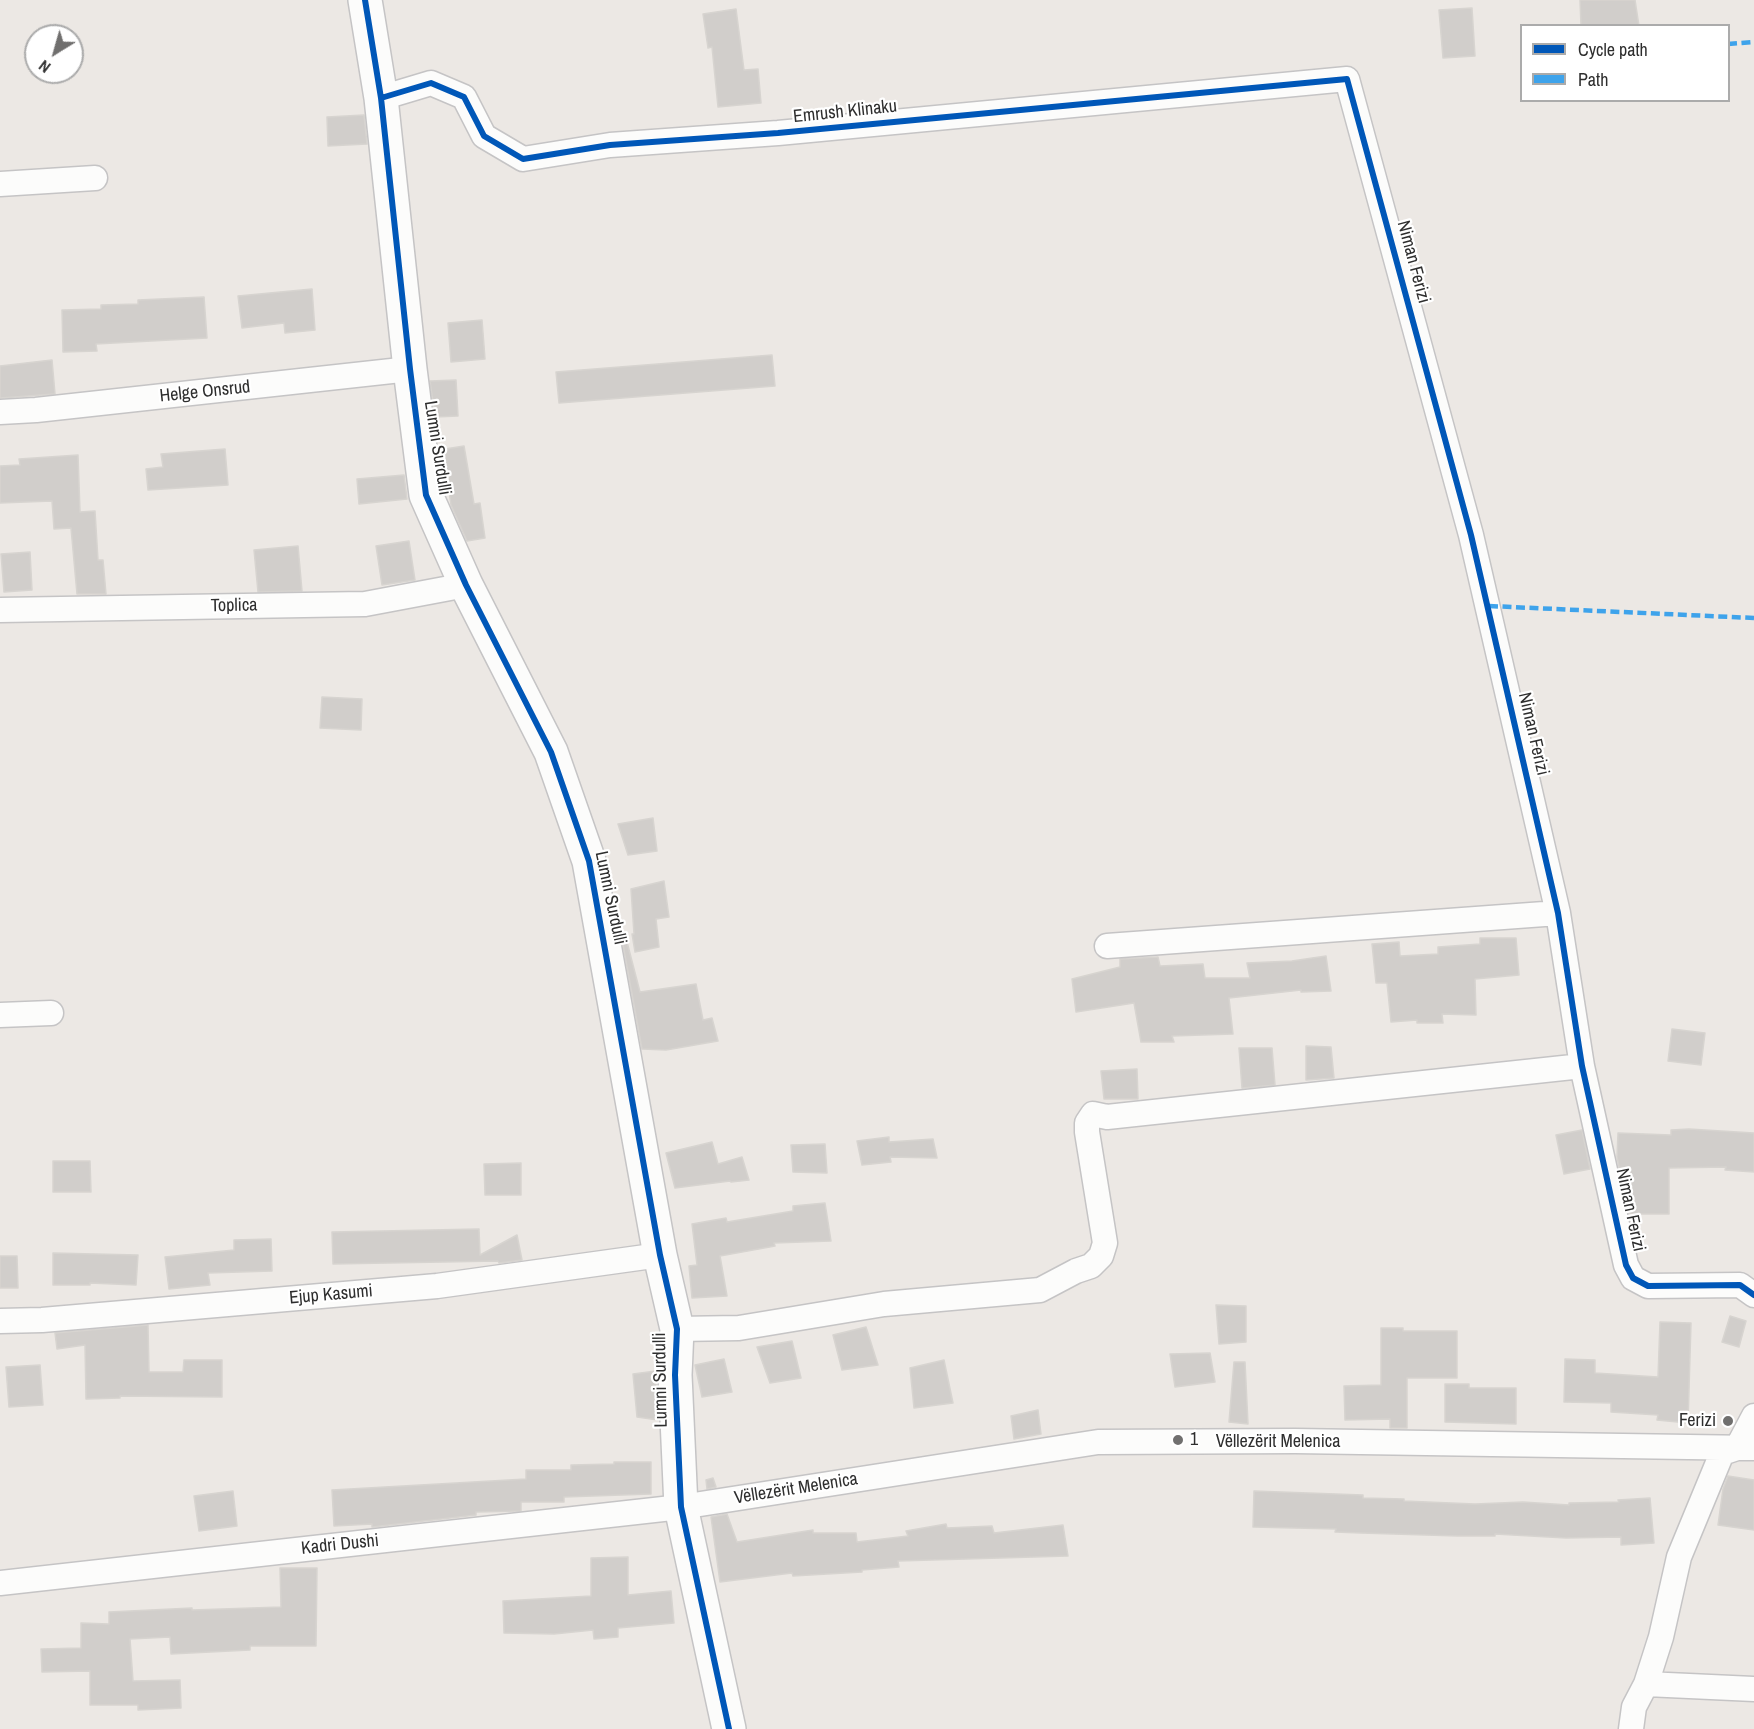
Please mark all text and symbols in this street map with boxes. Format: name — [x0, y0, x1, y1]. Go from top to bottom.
north arrow — [24, 24, 84, 84]
legend — [1520, 24, 1730, 102]
text: Cycle path — [1578, 37, 1648, 62]
text: N — [34, 55, 55, 78]
text: Path — [1578, 67, 1608, 92]
street label: Emrush Klinaku — [792, 96, 898, 128]
street label: Niman Ferizi — [1392, 218, 1434, 306]
street label: Helge Onsrud — [159, 376, 251, 408]
street label: Lumni Surdulli — [419, 399, 455, 497]
street label: Toplica — [210, 595, 258, 617]
street label: Niman Ferizi — [1513, 690, 1553, 778]
street label: Lumni Surdulli — [590, 849, 630, 947]
street label: Niman Ferizi — [1611, 1166, 1649, 1254]
street label: Ejup Kasumi — [288, 1281, 374, 1309]
street label: Lumni Surdulli — [649, 1332, 673, 1428]
place label: Ferizi — [1679, 1410, 1716, 1432]
marker: Ferizi — [1721, 1414, 1735, 1428]
place label: 1 — [1190, 1429, 1198, 1451]
street label: Vëllezërit Melenica — [1216, 1431, 1340, 1453]
marker: 1 — [1171, 1433, 1185, 1447]
street label: Vëllezërit Melenica — [733, 1469, 859, 1509]
street label: Kadri Dushi — [300, 1530, 380, 1560]

